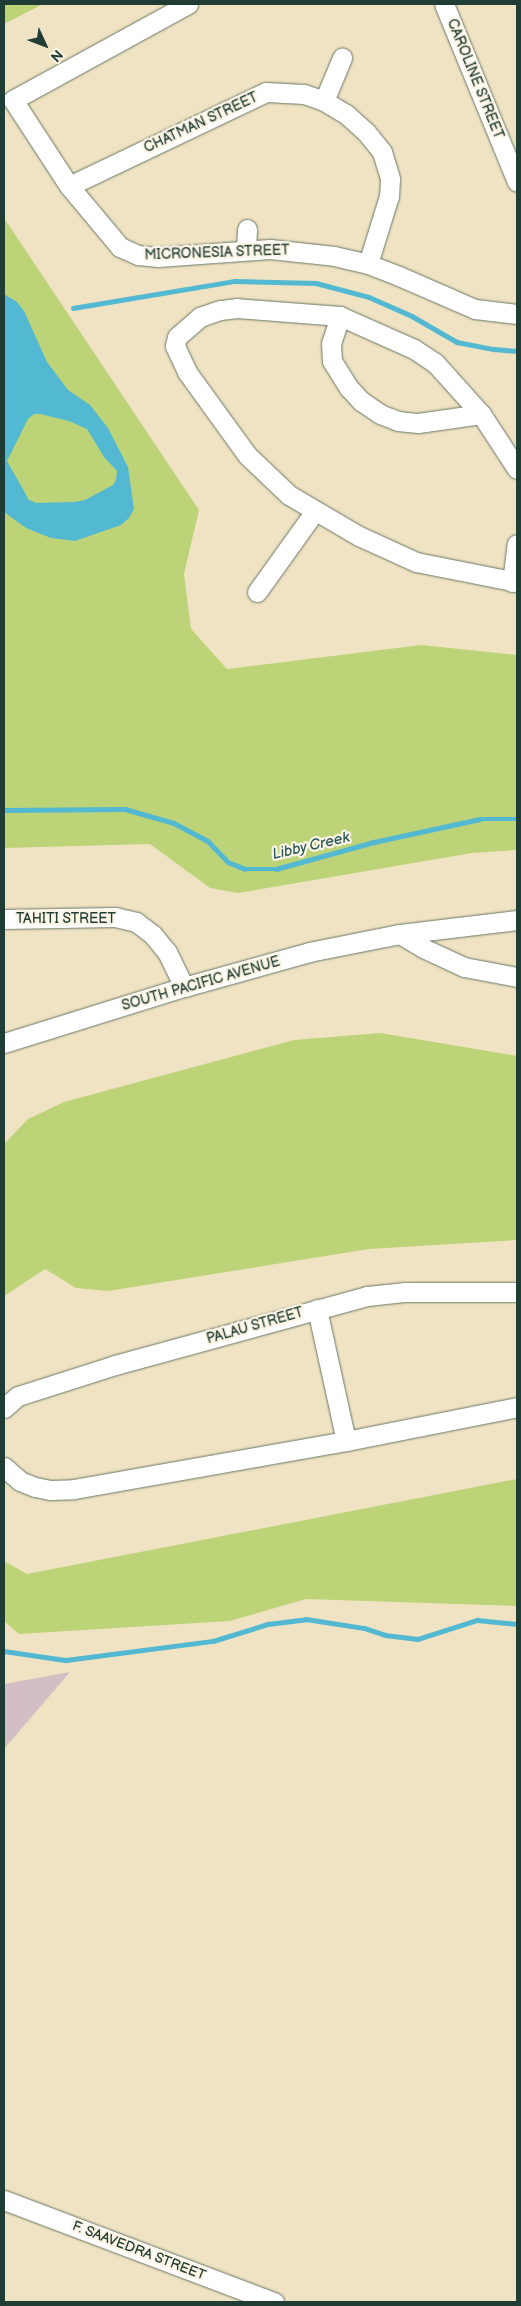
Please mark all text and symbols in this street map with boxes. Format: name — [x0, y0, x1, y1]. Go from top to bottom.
street label: CAROLINE STREET — [443, 16, 507, 142]
north arrow — [20, 20, 70, 70]
text: N — [47, 46, 66, 65]
street label: CHATMAN STREET — [141, 89, 261, 157]
street label: MICRONESIA STREET — [144, 242, 290, 264]
water label: Libby Creek — [270, 828, 352, 864]
street label: TAHITI STREET — [16, 911, 116, 927]
street label: SOUTH PACIFIC AVENUE — [120, 953, 282, 1015]
street label: PALAU STREET — [205, 1304, 305, 1348]
street label: F. SAAVEDRA STREET — [70, 2218, 208, 2284]

